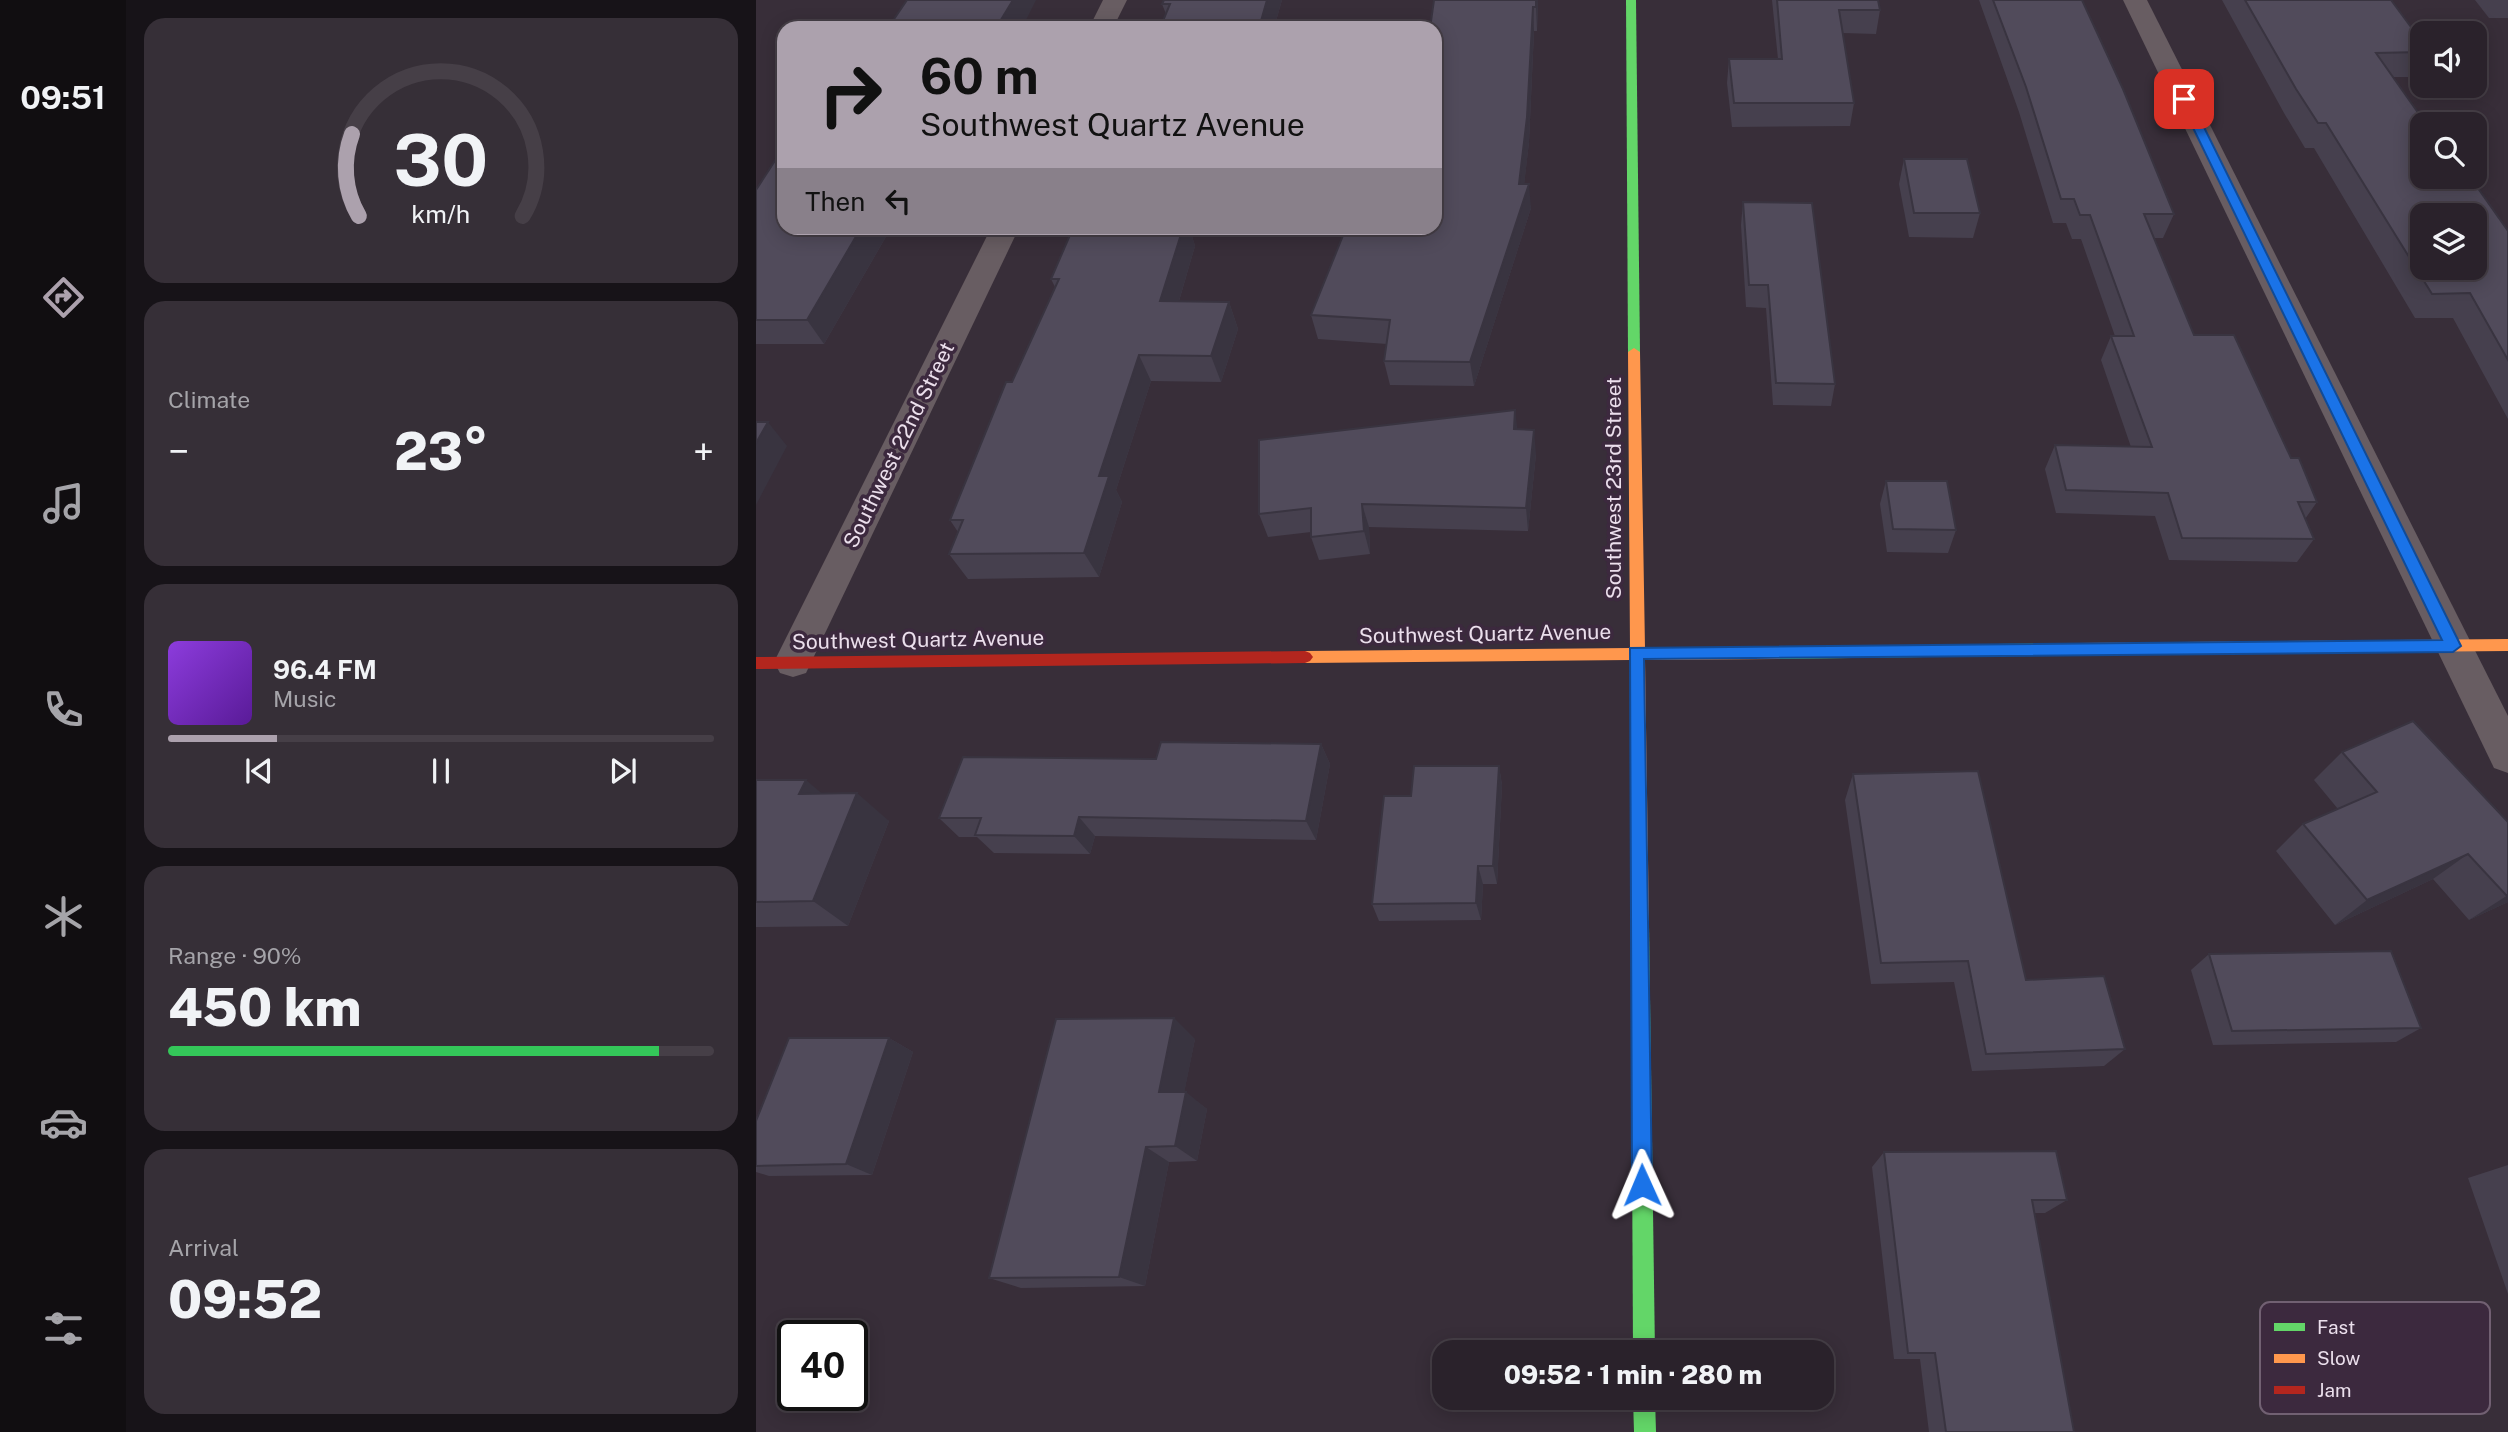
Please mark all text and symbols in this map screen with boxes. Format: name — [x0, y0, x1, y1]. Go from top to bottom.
map controls — [2410, 21, 2487, 280]
button: sound — [2410, 21, 2487, 98]
text: 60 m — [920, 47, 1039, 105]
icon: right — [805, 49, 896, 140]
pin — [2154, 69, 2214, 129]
text: 09:51 — [20, 79, 106, 116]
icon: arrive — [2165, 80, 2203, 118]
text: Southwest Quartz Avenue — [920, 106, 1305, 143]
button: search — [2410, 112, 2487, 189]
text: 30 — [393, 118, 489, 203]
icon: left — [879, 182, 917, 220]
text: Then — [805, 186, 865, 217]
text: km/h — [412, 199, 470, 229]
button: layers — [2410, 203, 2487, 280]
icon: directions — [39, 273, 88, 322]
street label: Southwest 22nd Street — [838, 338, 959, 552]
street label: Southwest 23rd Street — [1601, 377, 1626, 599]
text: Climate — [168, 386, 250, 413]
text: 23° — [394, 421, 488, 482]
text: − — [168, 429, 189, 474]
text: + — [693, 429, 714, 474]
icon: music — [39, 479, 88, 528]
street label: Southwest Quartz Avenue — [1359, 619, 1611, 648]
street label: Southwest Quartz Avenue — [792, 625, 1044, 654]
text: 96.4 FM — [273, 654, 377, 685]
icon: phone — [39, 685, 88, 734]
text: Music — [273, 685, 337, 712]
icon: previous — [240, 752, 278, 790]
icon: pause — [422, 752, 460, 790]
icon: next — [604, 752, 642, 790]
icon: climate — [39, 892, 88, 941]
text: Range · 90% — [168, 942, 302, 969]
text: 450 km — [168, 977, 362, 1038]
icon: car — [39, 1098, 88, 1147]
position arrow — [1605, 1148, 1679, 1222]
text: Arrival — [168, 1234, 239, 1261]
text: 09:52 — [168, 1269, 322, 1330]
legend — [2260, 1302, 2490, 1414]
icon: filters — [39, 1304, 88, 1353]
text: Fast — [2317, 1316, 2355, 1338]
speed limit sign: 40 — [777, 1320, 868, 1411]
text: Slow — [2317, 1347, 2361, 1369]
text: 09:52 · 1 min · 280 m — [1504, 1359, 1762, 1390]
text: Jam — [2317, 1379, 2351, 1401]

